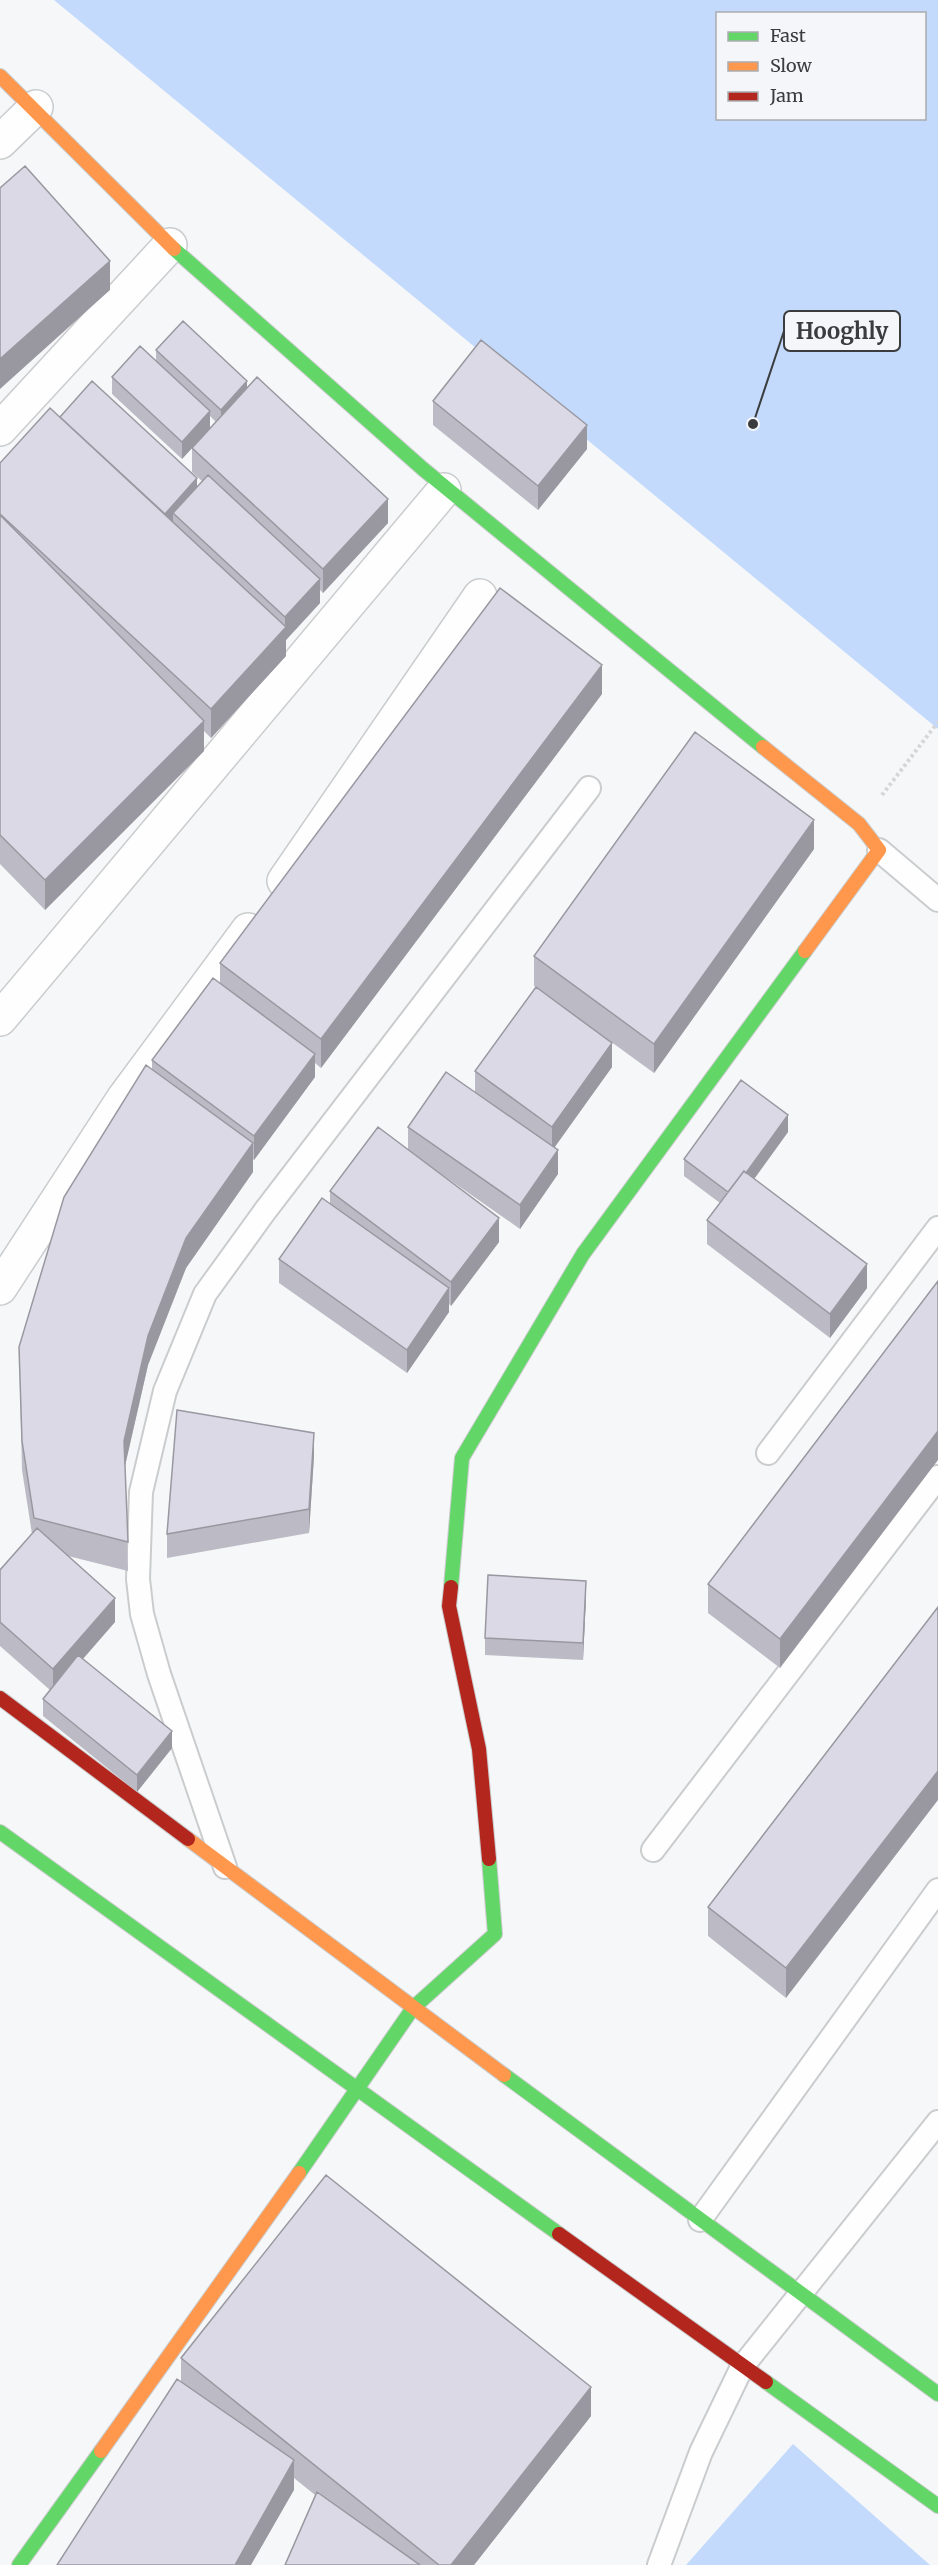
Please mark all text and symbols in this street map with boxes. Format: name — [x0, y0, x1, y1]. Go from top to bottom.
legend — [716, 12, 926, 120]
text: Fast — [770, 24, 806, 47]
text: Slow — [770, 54, 813, 77]
text: Jam — [769, 84, 804, 107]
callout: Hooghly — [784, 311, 900, 351]
text: Hooghly — [796, 317, 889, 345]

